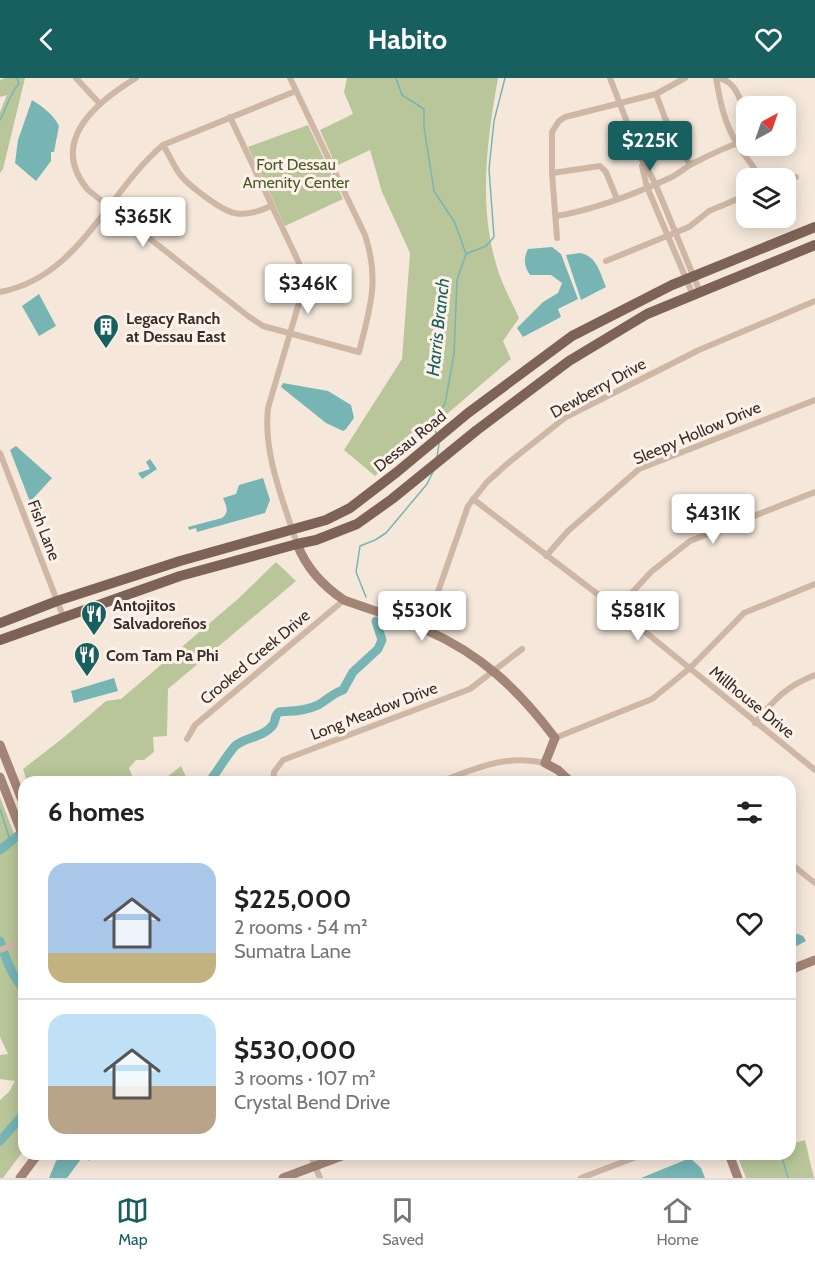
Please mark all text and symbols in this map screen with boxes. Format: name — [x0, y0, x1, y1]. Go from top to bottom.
icon: back — [30, 23, 63, 56]
text: Habito — [368, 23, 447, 56]
icon: heart — [752, 23, 785, 56]
north arrow — [736, 96, 796, 156]
map controls — [736, 96, 796, 228]
pin: $225K — [608, 121, 692, 172]
text: $225K — [622, 128, 678, 152]
park label: Fort Dessau Amenity Center — [243, 155, 350, 192]
button: layers — [736, 168, 796, 228]
pin: $365K — [101, 197, 185, 248]
text: $365K — [115, 204, 171, 228]
pin: $346K — [266, 264, 350, 315]
text: $346K — [279, 271, 337, 295]
water label: Harris Branch — [422, 277, 454, 377]
place label: Legacy Ranch at Dessau East — [126, 309, 226, 346]
building icon: Legacy Ranch at Dessau East — [91, 312, 121, 350]
street label: Dewberry Drive — [547, 354, 649, 422]
street label: Sleepy Hollow Drive — [630, 398, 764, 468]
street label: Dessau Road — [370, 406, 450, 476]
pin: $431K — [671, 494, 755, 545]
street label: Fish Lane — [24, 497, 64, 563]
text: $431K — [686, 501, 740, 525]
pin: $530K — [380, 591, 464, 642]
pin: $581K — [596, 591, 680, 642]
place label: Antojitos Salvadoreños — [113, 596, 207, 633]
text: $530K — [392, 598, 452, 622]
text: $581K — [611, 598, 665, 622]
restaurant icon: Antojitos Salvadoreños — [79, 599, 109, 637]
street label: Crooked Creek Drive — [196, 606, 314, 708]
restaurant icon: Com Tam Pa Phi — [72, 640, 102, 678]
place label: Com Tam Pa Phi — [106, 646, 219, 665]
street label: Millhouse Drive — [706, 662, 798, 742]
street label: Long Meadow Drive — [308, 678, 440, 744]
text: 6 homes — [48, 796, 145, 828]
icon: filters — [733, 796, 766, 829]
text: $225,000 — [234, 883, 351, 915]
icon: home — [96, 887, 168, 959]
icon: heart — [733, 907, 766, 940]
text: 2 rooms · 54 m² — [234, 915, 368, 939]
text: Sumatra Lane — [234, 939, 351, 963]
text: $530,000 — [234, 1034, 356, 1066]
icon: home — [96, 1038, 168, 1110]
icon: heart — [733, 1058, 766, 1091]
text: 3 rooms · 107 m² — [234, 1066, 376, 1090]
text: Crystal Bend Drive — [234, 1090, 390, 1114]
tab: Map — [116, 1194, 149, 1249]
tab: Saved — [382, 1194, 424, 1249]
tab: Home — [657, 1194, 699, 1249]

